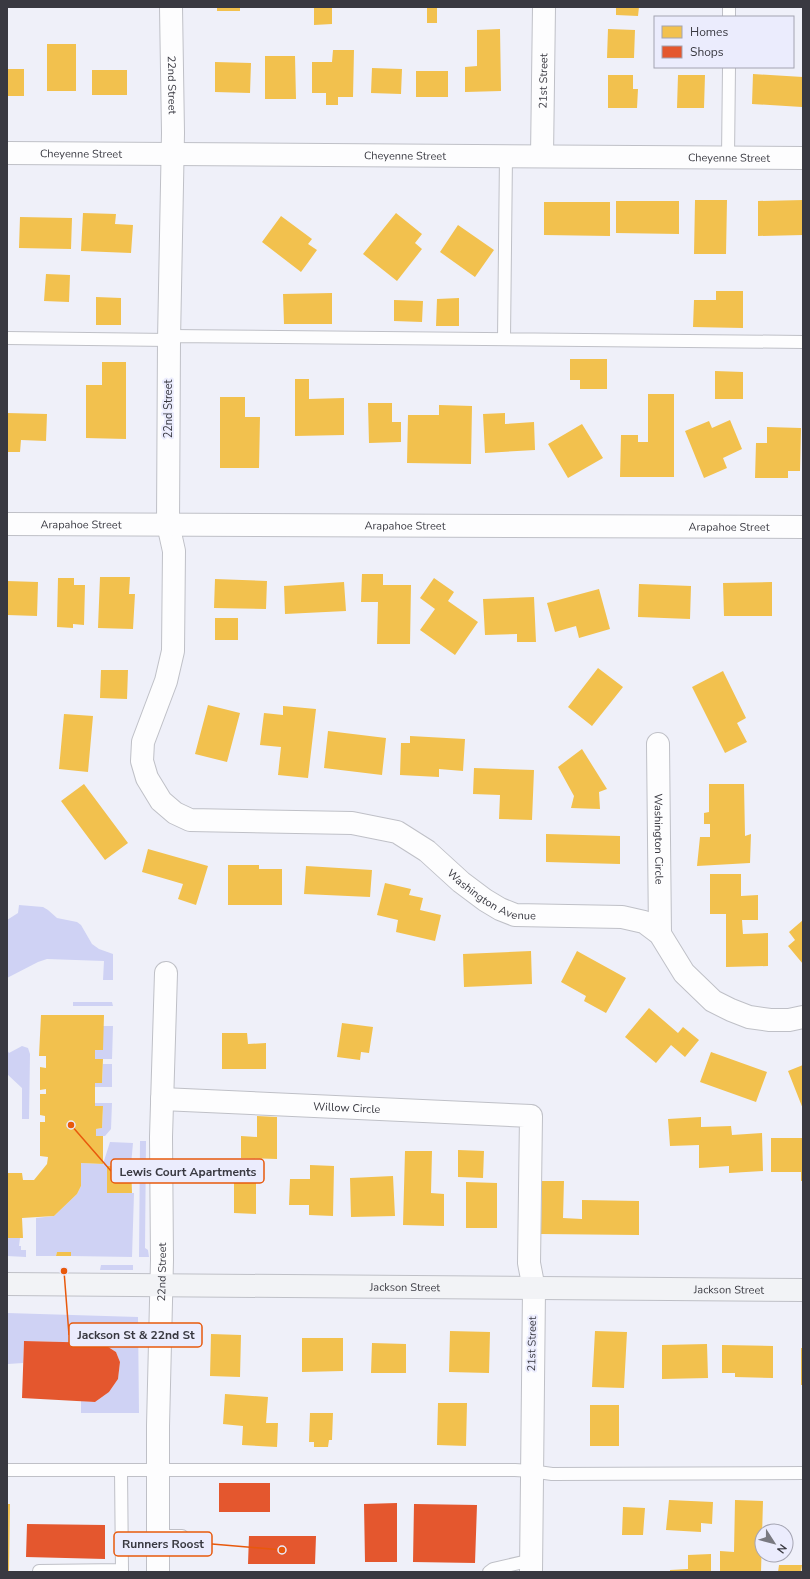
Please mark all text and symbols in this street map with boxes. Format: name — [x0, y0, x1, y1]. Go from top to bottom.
legend — [654, 16, 794, 68]
text: Homes — [690, 24, 728, 40]
text: Shops — [690, 44, 724, 60]
street label: 21st Street — [535, 53, 551, 109]
street label: 22nd Street — [164, 55, 180, 115]
street label: Cheyenne Street — [40, 146, 122, 161]
street label: Cheyenne Street — [364, 148, 446, 163]
street label: Cheyenne Street — [688, 150, 770, 165]
street label: 22nd Street — [161, 380, 176, 438]
street label: Arapahoe Street — [40, 517, 122, 532]
street label: Arapahoe Street — [364, 518, 446, 533]
street label: Arapahoe Street — [688, 519, 770, 534]
street label: Washington Circle — [651, 793, 667, 885]
street label: Washington Avenue — [444, 866, 536, 923]
street label: Willow Circle — [313, 1098, 381, 1117]
callout: Lewis Court Apartments — [111, 1159, 264, 1183]
text: Lewis Court Apartments — [120, 1164, 257, 1180]
street label: 22nd Street — [154, 1242, 170, 1302]
street label: Jackson Street — [369, 1279, 440, 1295]
street label: Jackson Street — [693, 1282, 764, 1297]
street label: 21st Street — [524, 1316, 540, 1372]
callout: Jackson St & 22nd St — [69, 1323, 202, 1347]
text: Jackson St & 22nd St — [76, 1327, 195, 1343]
north arrow — [754, 1523, 794, 1563]
callout: Runners Roost — [114, 1532, 212, 1556]
text: Runners Roost — [122, 1536, 204, 1552]
text: N — [773, 1541, 790, 1556]

